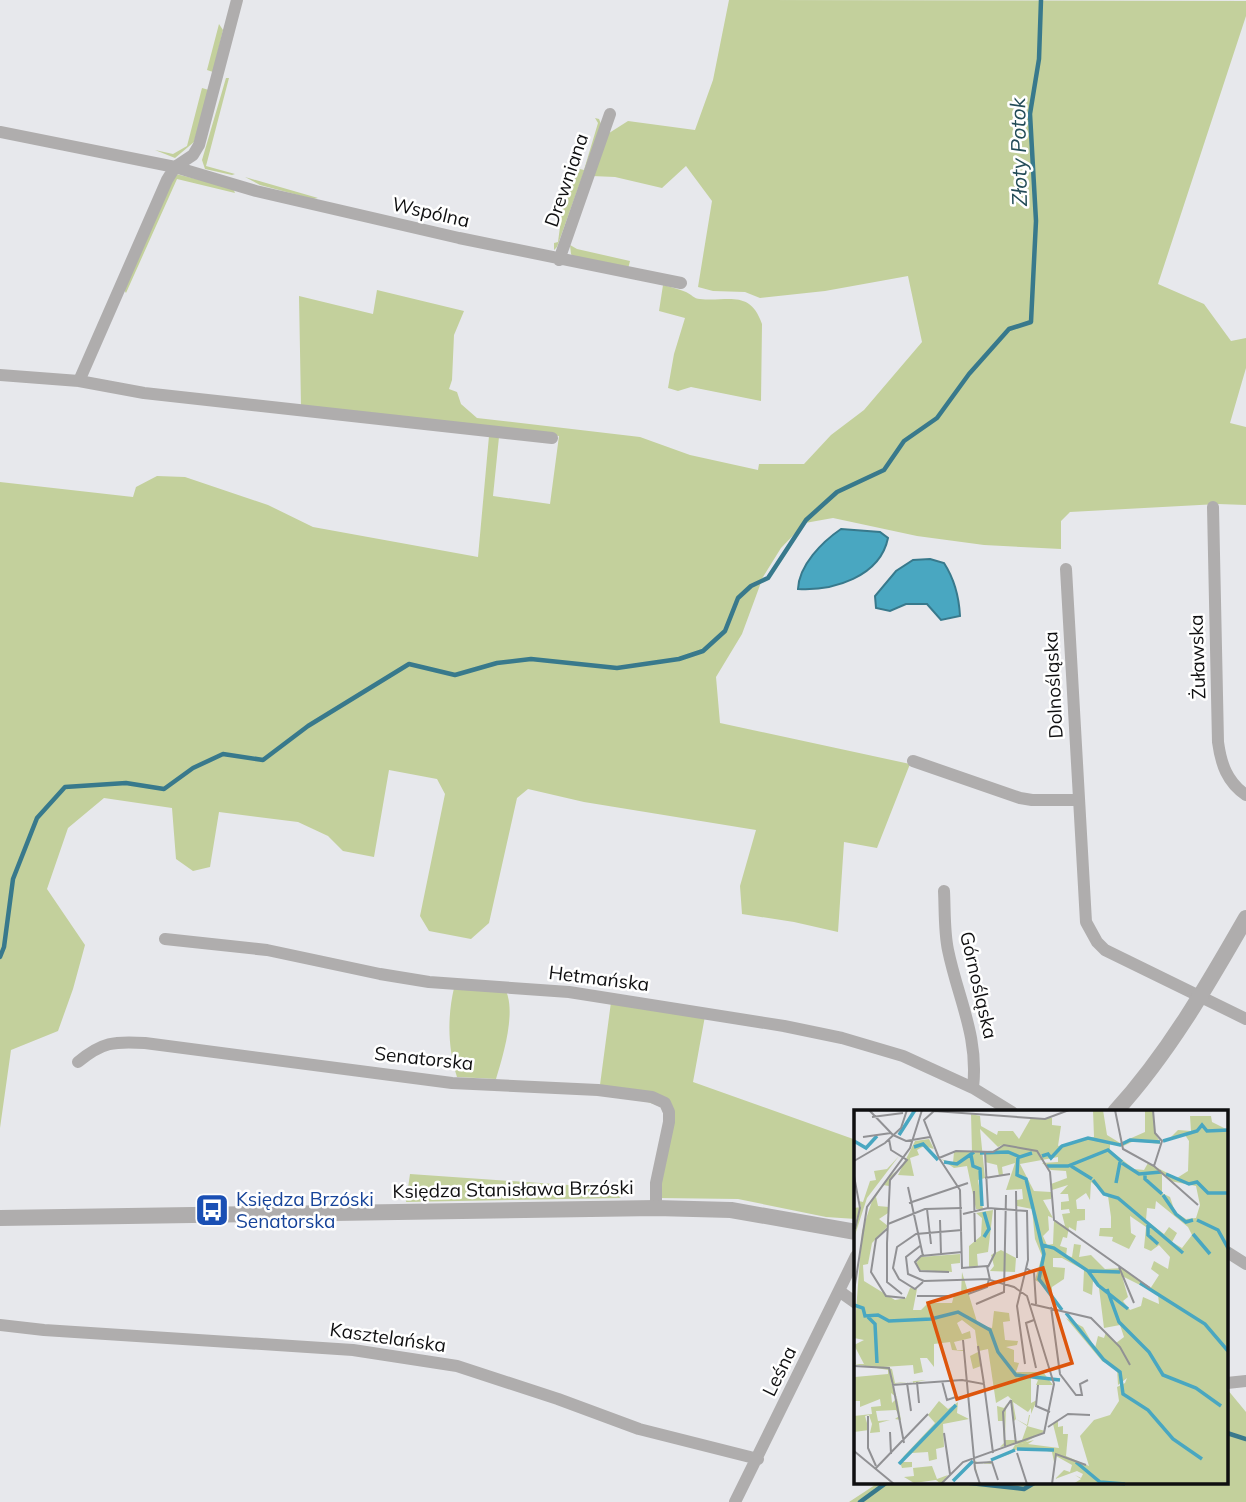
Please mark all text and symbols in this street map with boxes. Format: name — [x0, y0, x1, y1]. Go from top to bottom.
water label: Złoty Potok — [1004, 96, 1032, 207]
street label: Drewniana — [539, 130, 593, 230]
street label: Wspólna — [390, 191, 472, 233]
street label: Żuławska — [1184, 614, 1210, 700]
street label: Dolnośląska — [1038, 631, 1068, 739]
street label: Górnośląska — [955, 929, 1003, 1041]
street label: Hetmańska — [547, 960, 651, 996]
street label: Senatorska — [373, 1041, 475, 1075]
inset map — [854, 1110, 1228, 1484]
street label: Księdza Stanisława Brzóski — [392, 1175, 634, 1203]
place label: Księdza Brzóski Senatorska — [236, 1187, 374, 1233]
bus stop icon: Księdza Brzóski Senatorska — [193, 1191, 231, 1229]
street label: Kasztelańska — [328, 1317, 448, 1357]
street label: Leśna — [757, 1342, 801, 1400]

